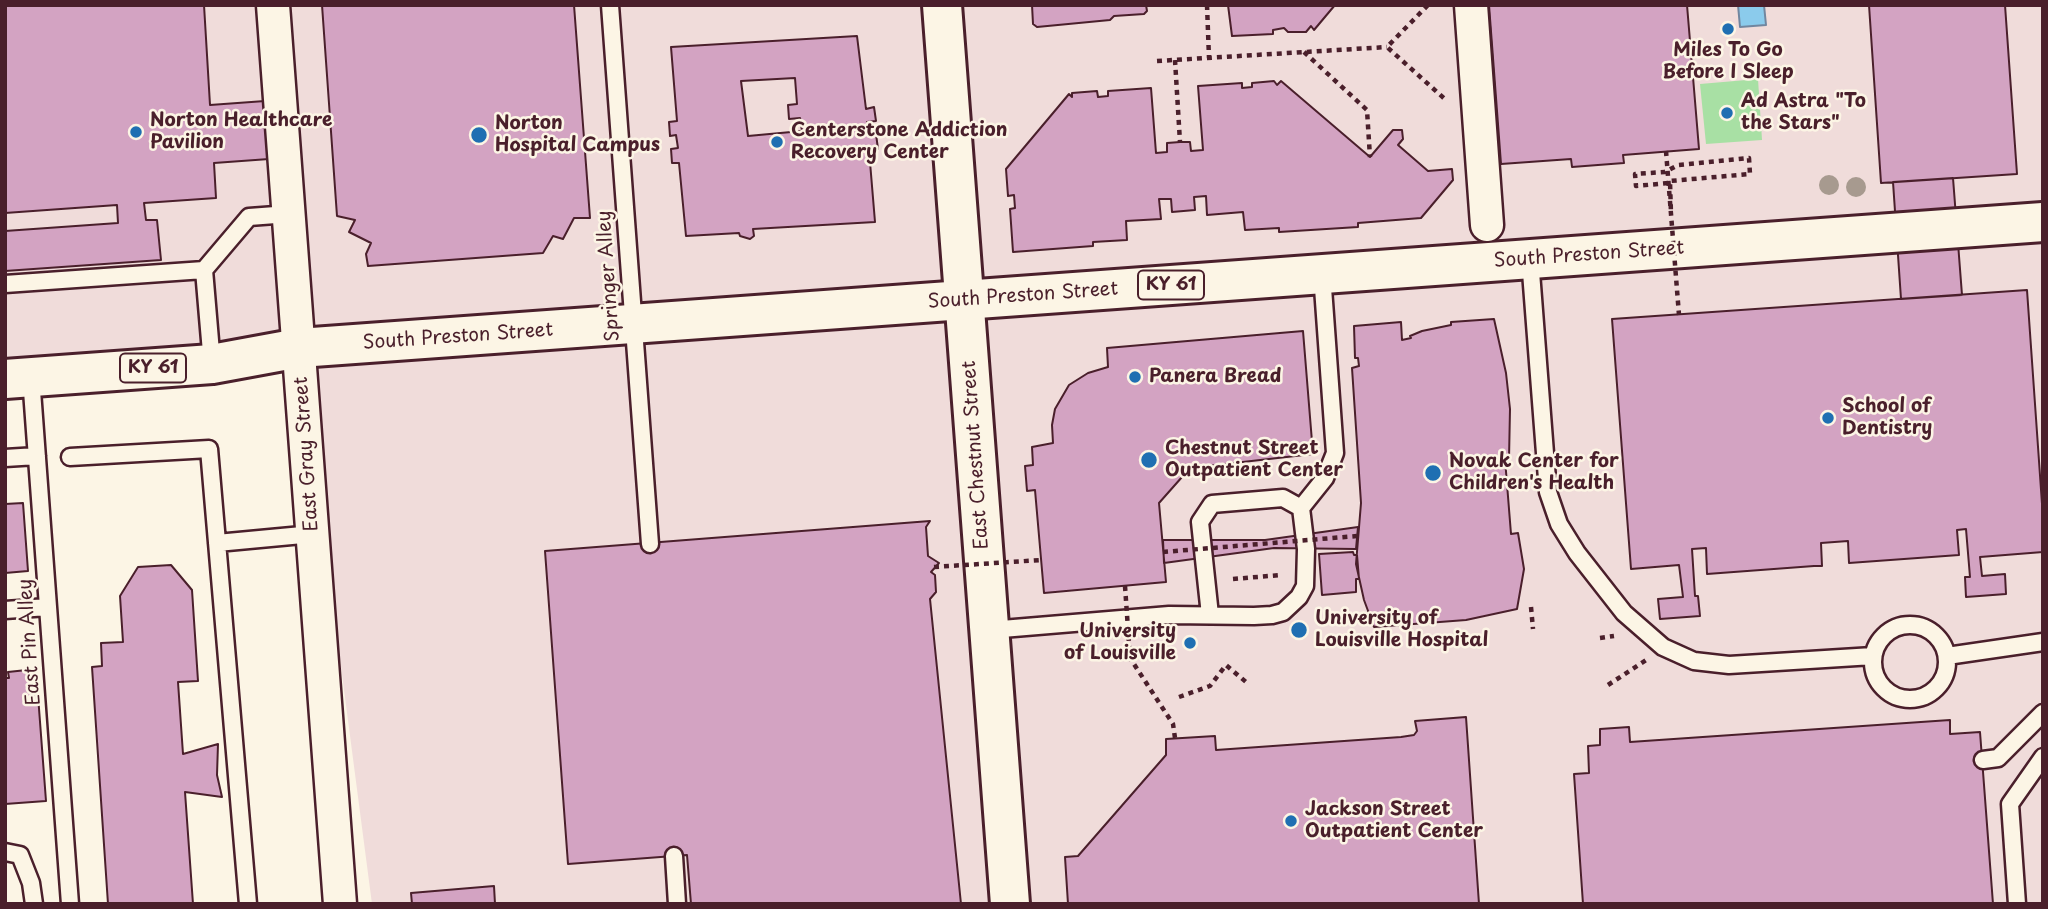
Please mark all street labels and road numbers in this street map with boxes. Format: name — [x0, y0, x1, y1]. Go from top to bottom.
street label: Springer Alley — [593, 210, 625, 342]
street label: South Preston Street — [1493, 237, 1685, 273]
road number: KY 61 — [1138, 270, 1204, 300]
street label: South Preston Street — [927, 278, 1119, 314]
street label: South Preston Street — [362, 319, 554, 355]
road number: KY 61 — [120, 354, 186, 382]
street label: East Chestnut Street — [958, 360, 994, 550]
street label: East Gray Street — [290, 376, 324, 532]
street label: East Pin Alley — [14, 578, 46, 706]

